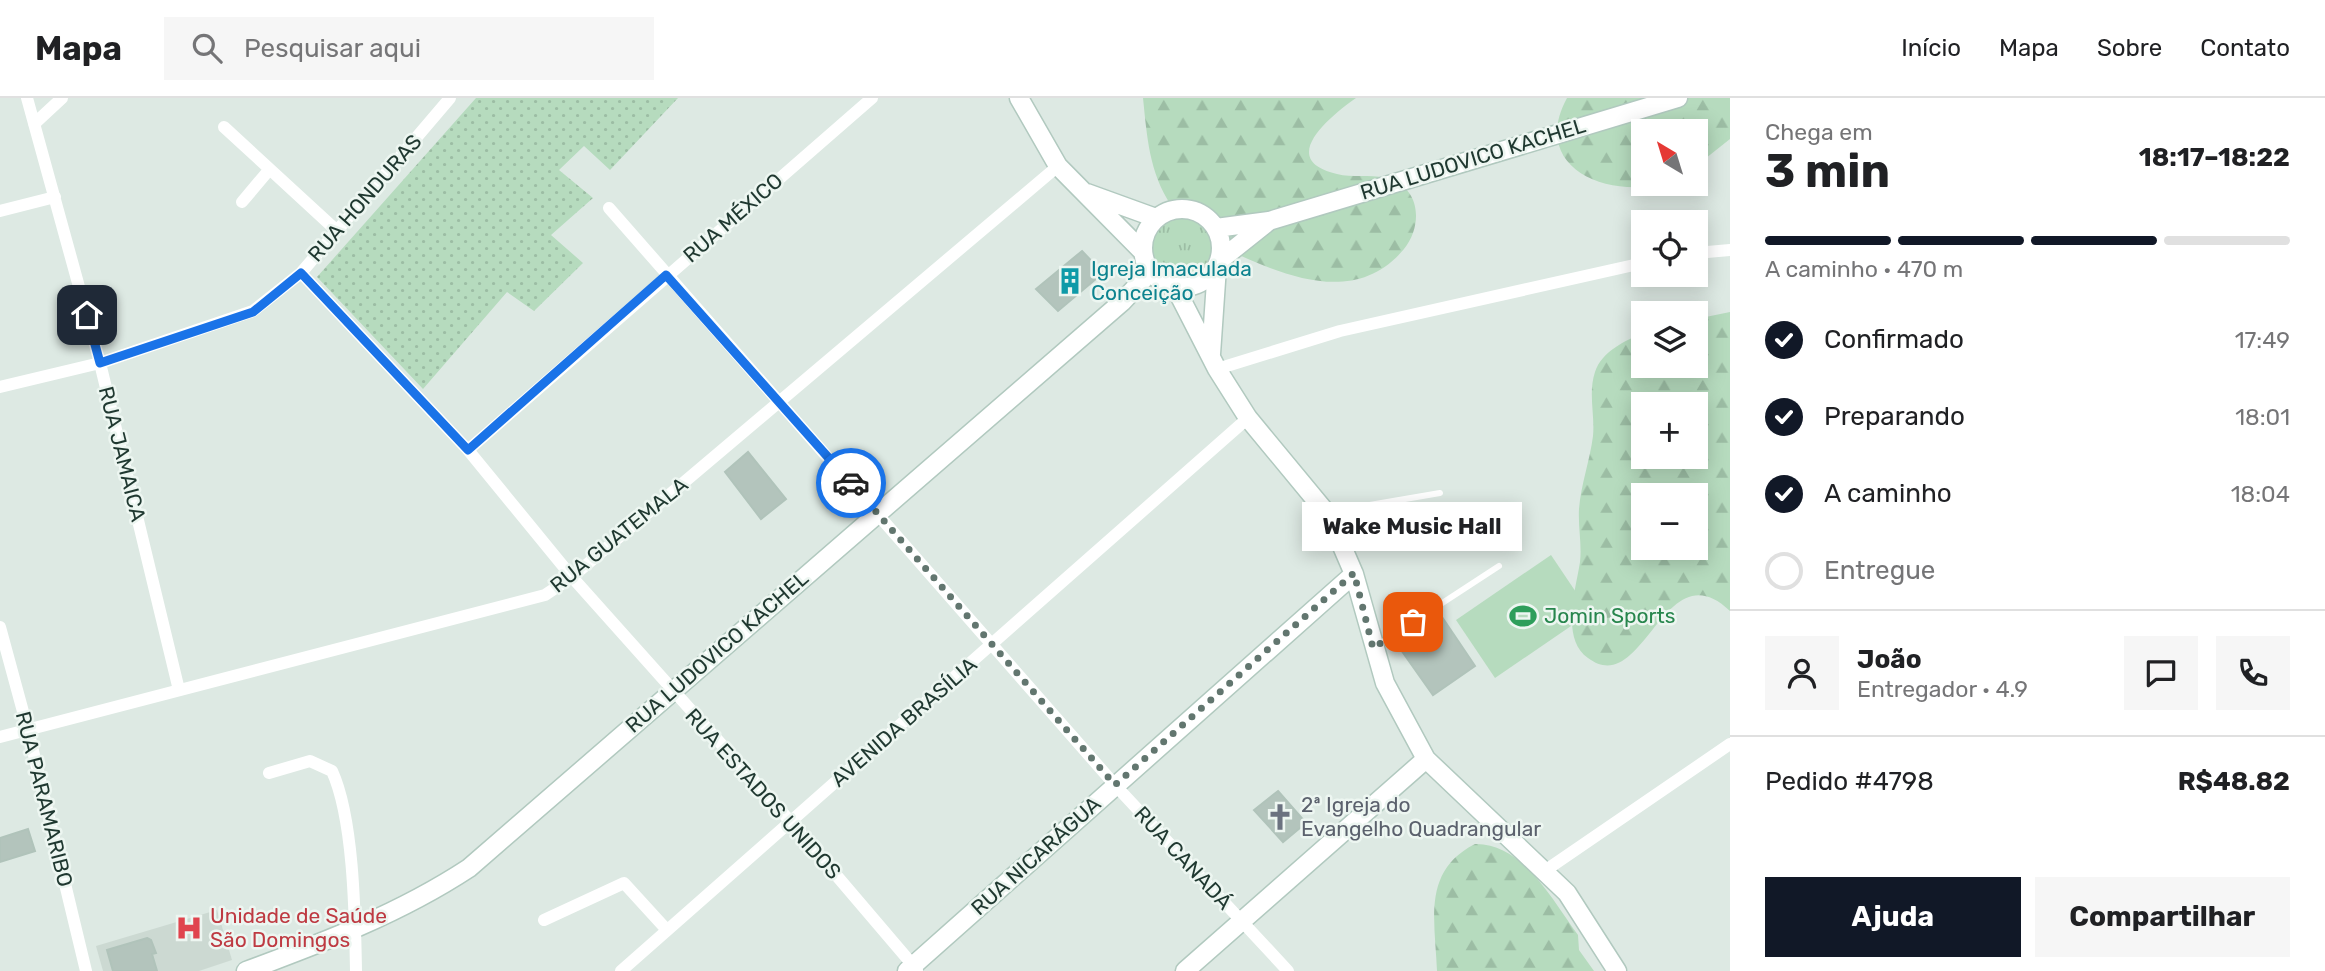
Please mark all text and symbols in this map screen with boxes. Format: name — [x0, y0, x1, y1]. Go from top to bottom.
search box — [164, 17, 654, 80]
text: Mapa — [35, 29, 122, 68]
icon: search — [188, 29, 226, 67]
text: Pesquisar aqui — [244, 33, 421, 64]
text: Início — [1901, 34, 1961, 62]
text: Mapa — [1999, 34, 2059, 62]
text: Sobre — [2097, 34, 2162, 62]
text: Contato — [2200, 34, 2290, 62]
street label: RUA LUDOVICO KACHEL — [1357, 112, 1589, 205]
text: Chega em — [1765, 118, 1873, 146]
north arrow — [1631, 119, 1708, 196]
map controls — [1631, 119, 1708, 560]
street label: RUA HONDURAS — [303, 129, 427, 266]
text: 18:17–18:22 — [2139, 142, 2290, 173]
text: 3 min — [1765, 144, 1890, 199]
street label: RUA MÉXICO — [678, 168, 787, 268]
button: locate — [1631, 210, 1708, 287]
text: A caminho · 470 m — [1765, 255, 1963, 283]
place label: Igreja Imaculada Conceição — [1091, 256, 1252, 305]
building icon: Igreja Imaculada Conceição — [1055, 266, 1085, 296]
pin — [57, 285, 117, 345]
icon: home — [68, 296, 106, 334]
button: layers — [1631, 301, 1708, 378]
icon: check — [1765, 321, 1803, 359]
text: Confirmado — [1824, 324, 1964, 355]
text: 17:49 — [2235, 326, 2290, 354]
street label: RUA JAMAICA — [94, 384, 151, 524]
button: + — [1631, 392, 1708, 469]
icon: check — [1765, 398, 1803, 436]
text: Preparando — [1824, 401, 1965, 432]
text: 18:01 — [2235, 403, 2290, 431]
courier — [816, 448, 886, 518]
icon: car — [832, 464, 870, 502]
street label: RUA GUATEMALA — [545, 472, 692, 598]
icon: check — [1765, 475, 1803, 513]
text: A caminho — [1824, 478, 1952, 509]
text: 18:04 — [2231, 480, 2290, 508]
button: − — [1631, 483, 1708, 560]
callout: Wake Music Hall — [1303, 503, 1523, 552]
text: Wake Music Hall — [1322, 512, 1502, 540]
text: Entregue — [1824, 555, 1935, 586]
street label: RUA LUDOVICO KACHEL — [620, 565, 813, 738]
pin — [1383, 592, 1443, 652]
sports icon: Jomin Sports — [1508, 601, 1538, 631]
icon: bag — [1394, 603, 1432, 641]
place label: Jomin Sports — [1544, 603, 1676, 628]
button: person — [1765, 636, 1839, 710]
button: chat — [2124, 636, 2198, 710]
button: phone — [2216, 636, 2290, 710]
text: João — [1857, 644, 1922, 675]
street label: AVENIDA BRASÍLIA — [826, 652, 982, 792]
text: Entregador · 4.9 — [1857, 675, 2028, 703]
street label: RUA ESTADOS UNIDOS — [680, 703, 847, 884]
street label: RUA PARAMARIBO — [11, 709, 78, 889]
text: Pedido #4798 — [1765, 766, 1934, 797]
text: R$48.82 — [2178, 766, 2290, 797]
street label: RUA NICARÁGUA — [966, 791, 1106, 920]
place label: 2ª Igreja do Evangelho Quadrangular — [1301, 792, 1541, 841]
street label: RUA CANADÁ — [1129, 801, 1237, 914]
church icon: 2ª Igreja do Evangelho Quadrangular — [1265, 802, 1295, 832]
button: Ajuda — [1765, 877, 2021, 957]
button: Compartilhar — [2035, 877, 2290, 957]
place label: Unidade de Saúde São Domingos — [210, 903, 387, 952]
hospital icon: Unidade de Saúde São Domingos — [174, 913, 204, 943]

